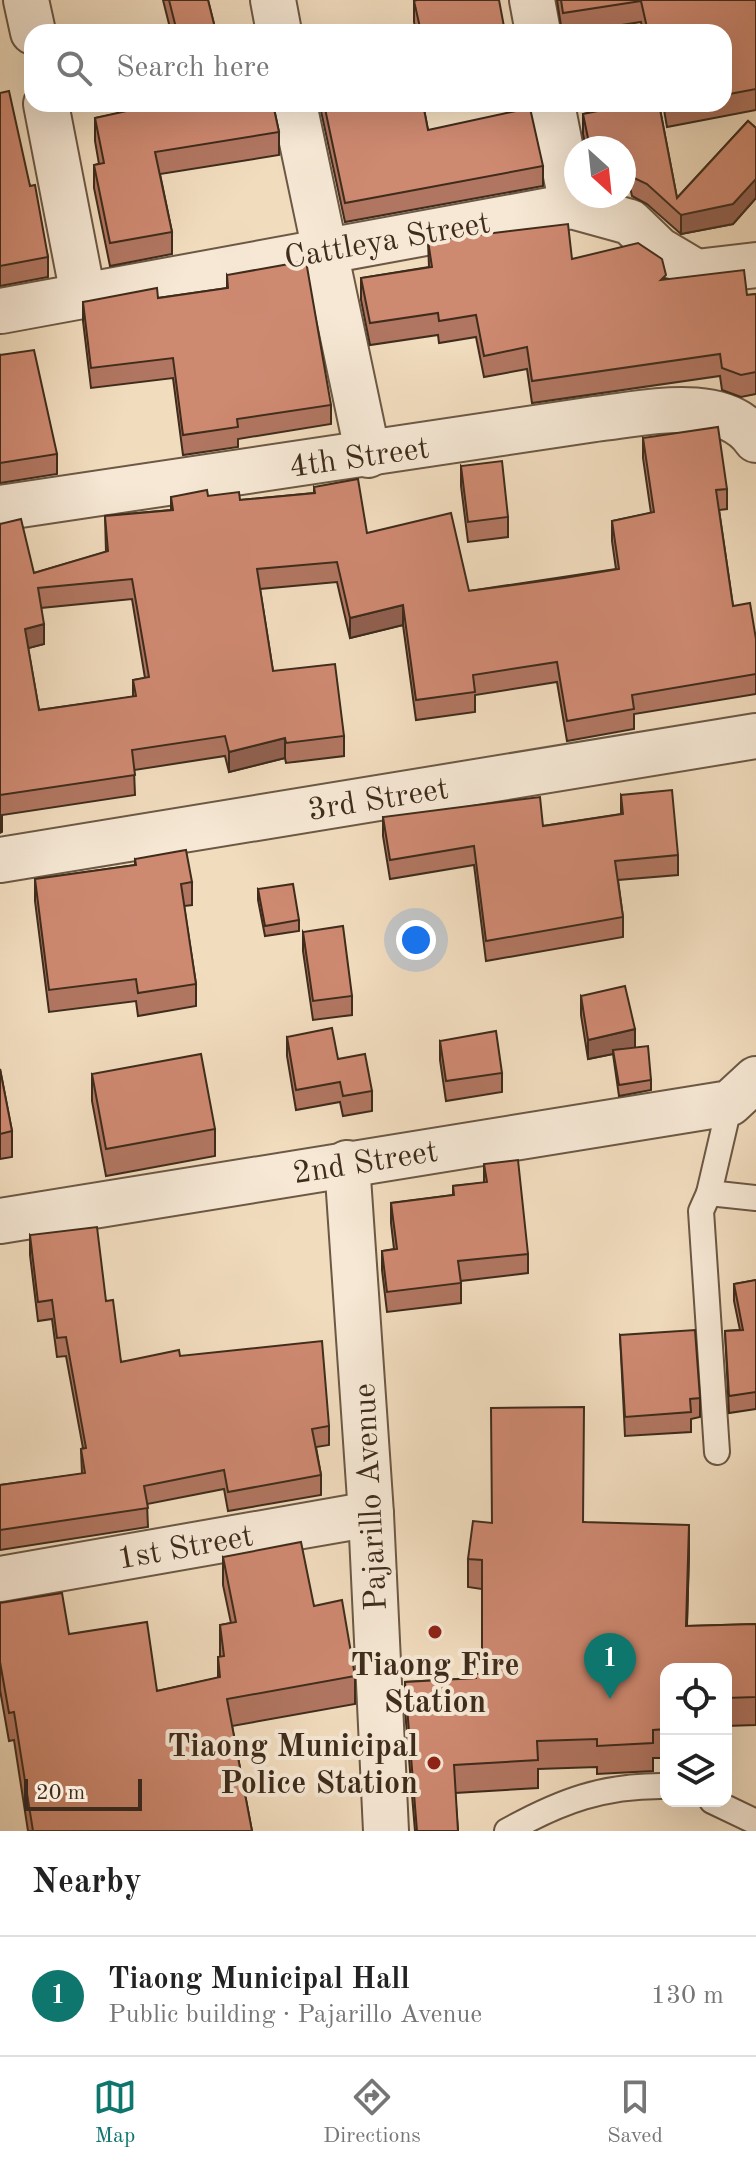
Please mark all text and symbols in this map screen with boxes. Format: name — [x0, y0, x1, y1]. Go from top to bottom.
search box — [24, 24, 732, 112]
icon: search — [52, 46, 96, 90]
text: Search here — [116, 53, 270, 83]
north arrow — [564, 136, 636, 208]
street label: Cattleya Street — [282, 208, 493, 276]
street label: 4th Street — [287, 433, 431, 485]
street label: 3rd Street — [306, 774, 451, 828]
your location — [396, 920, 436, 960]
street label: 2nd Street — [291, 1137, 440, 1191]
street label: Pajarillo Avenue — [350, 1382, 394, 1611]
street label: 1st Street — [115, 1521, 256, 1577]
marker: Tiaong Fire Station — [426, 1623, 444, 1641]
pin: 1 — [584, 1633, 636, 1699]
place label: Tiaong Fire Station — [350, 1651, 520, 1720]
map controls — [660, 1663, 732, 1807]
button: locate — [660, 1663, 732, 1735]
place label: Tiaong Municipal Police Station — [167, 1732, 418, 1801]
button: layers — [660, 1735, 732, 1807]
marker: Tiaong Municipal Police Station — [425, 1754, 443, 1772]
scale bar — [24, 1775, 142, 1811]
text: 20 m — [36, 1782, 85, 1804]
text: Nearby — [32, 1866, 142, 1900]
text: Tiaong Municipal Hall — [108, 1965, 410, 1995]
text: 1 — [50, 1983, 66, 2009]
text: 130 m — [651, 1983, 724, 2009]
text: Public building · Pajarillo Avenue — [108, 2002, 482, 2028]
tab: Map — [93, 2075, 137, 2150]
tab: Directions — [323, 2075, 421, 2150]
tab: Saved — [607, 2075, 663, 2150]

